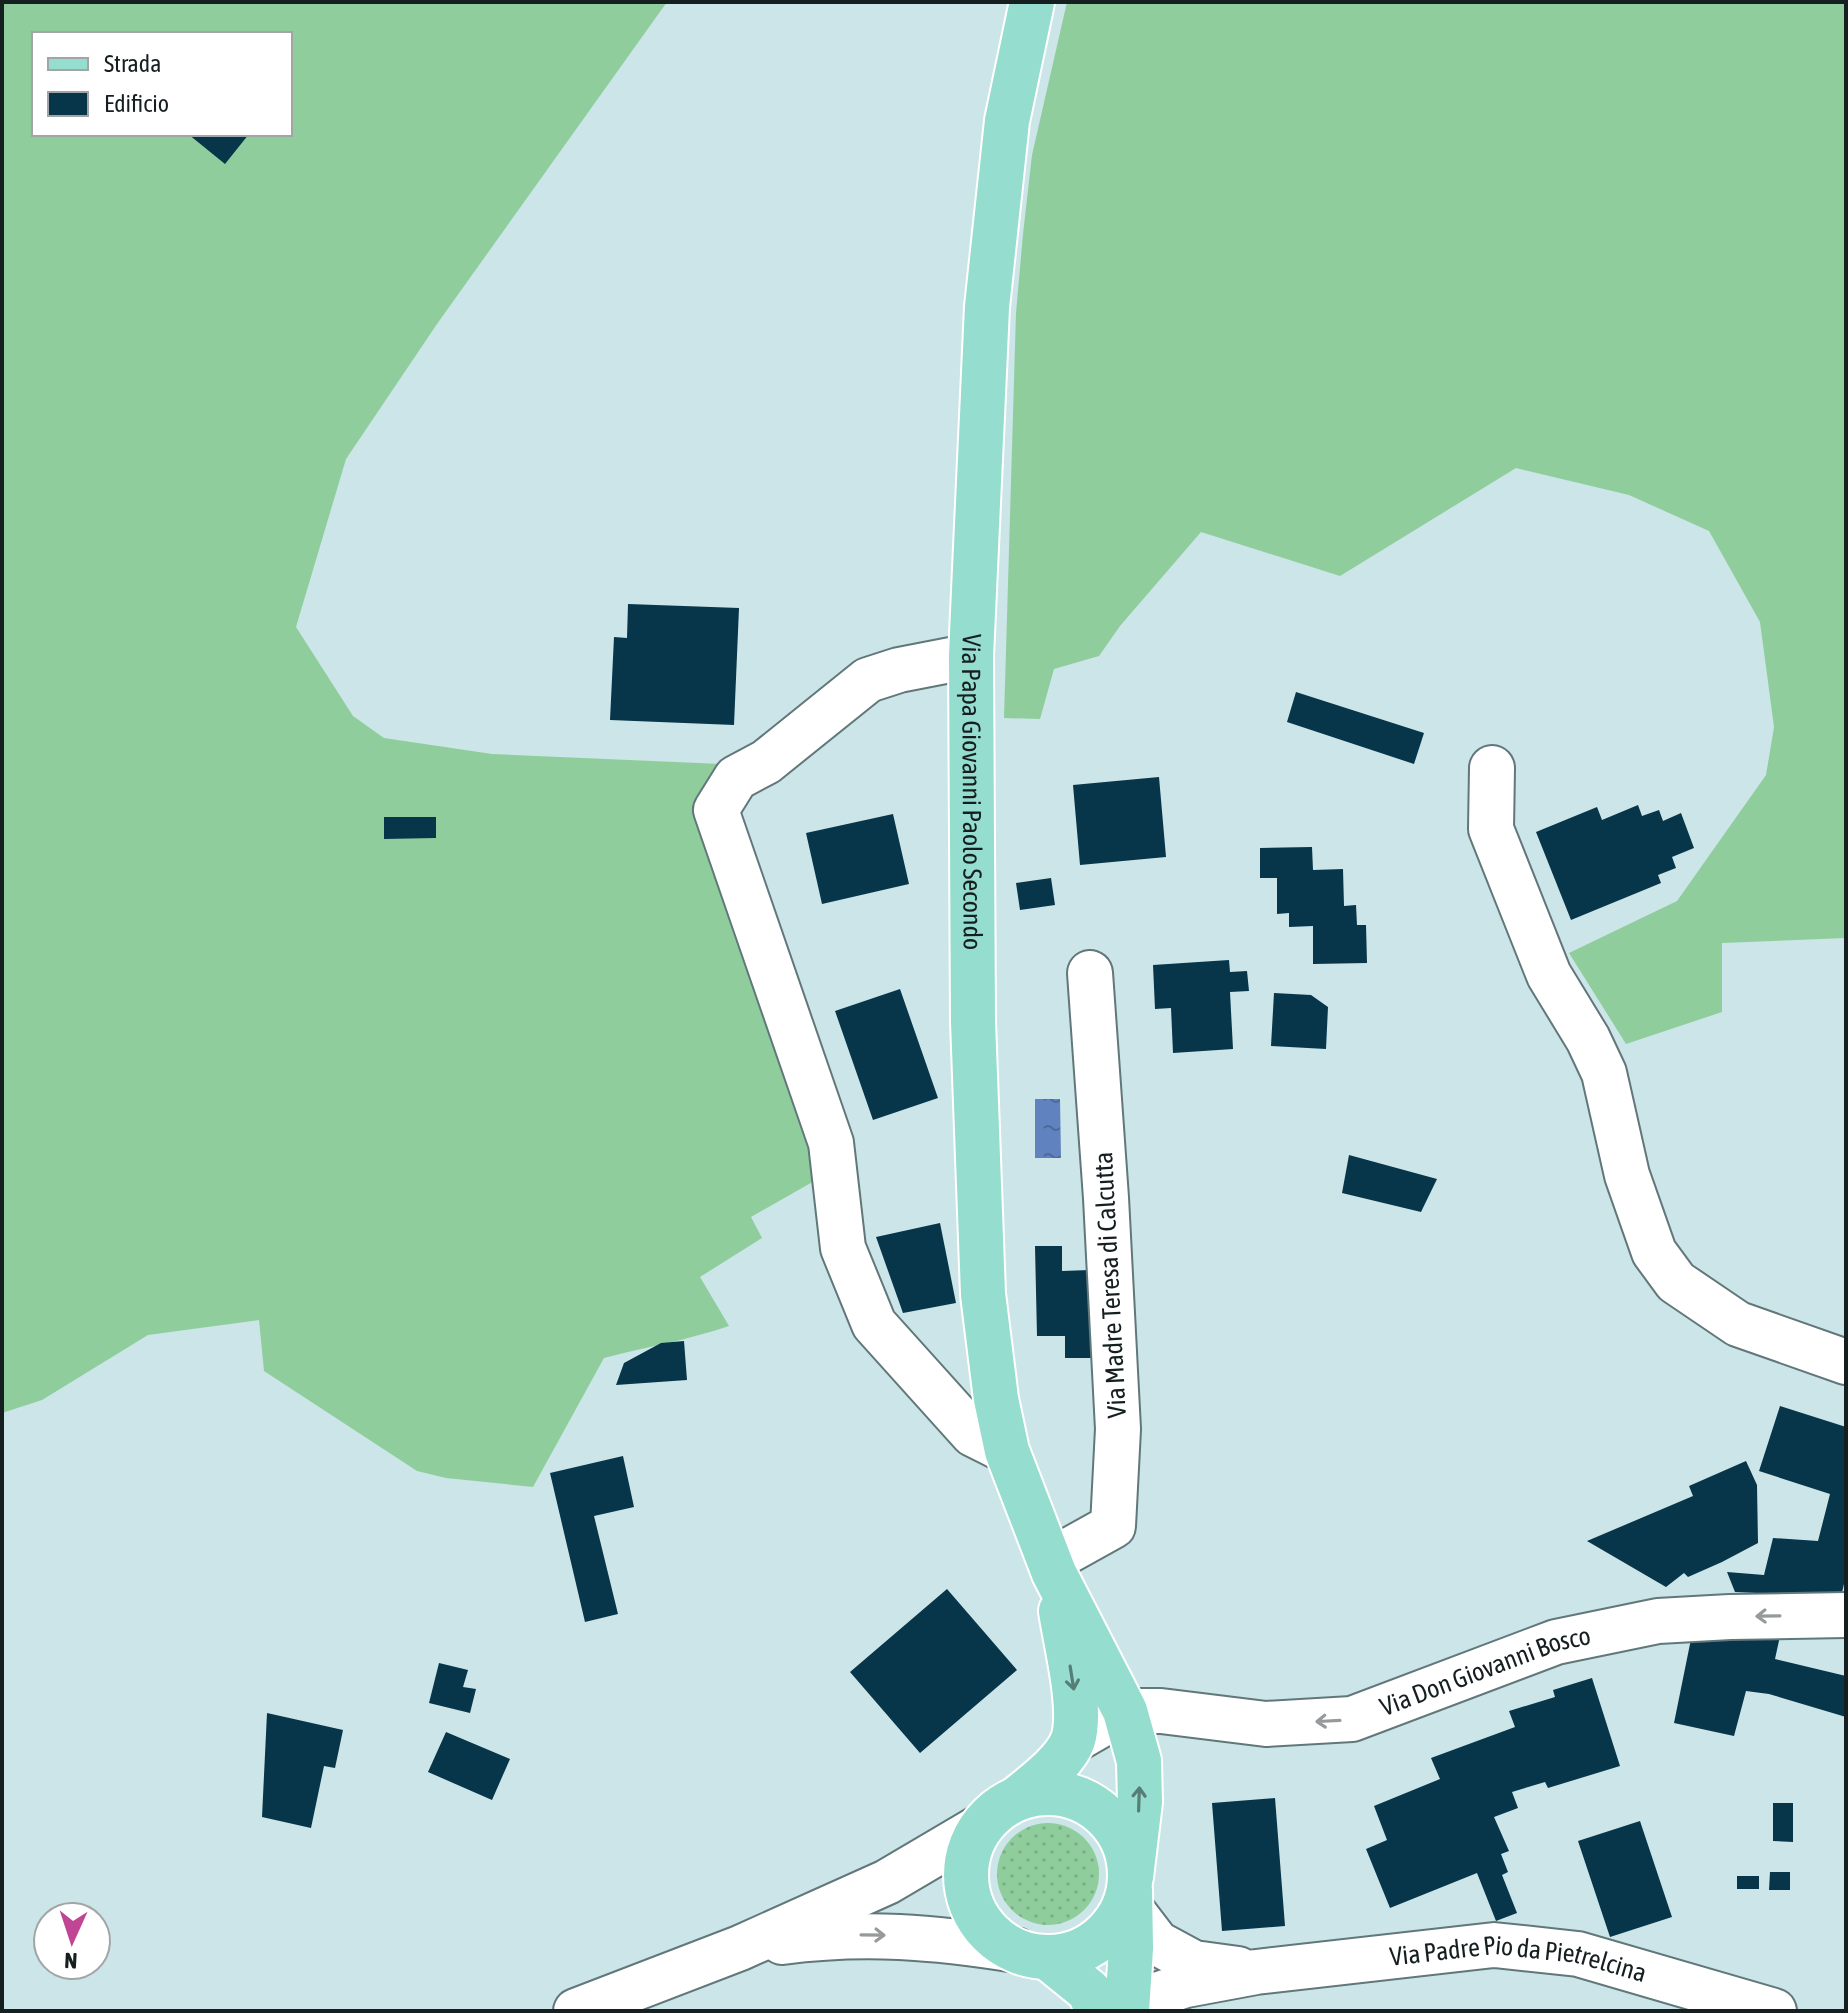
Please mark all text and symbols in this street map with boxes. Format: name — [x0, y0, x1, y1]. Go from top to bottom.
legend — [32, 32, 292, 136]
text: Strada — [104, 50, 161, 77]
text: Edificio — [104, 90, 169, 117]
street label: Via Papa Giovanni Paolo Secondo — [956, 633, 988, 950]
street label: Via Madre Teresa di Calcutta — [1088, 1151, 1132, 1419]
one-way arrow — [1755, 1608, 1782, 1624]
street label: Via Don Giovanni Bosco — [1376, 1620, 1593, 1722]
one-way arrow — [1065, 1664, 1080, 1690]
one-way arrow — [1315, 1713, 1342, 1728]
one-way arrow — [1132, 1786, 1147, 1813]
north arrow — [32, 1901, 112, 1981]
one-way arrow — [859, 1928, 886, 1943]
street label: Via Padre Pio da Pietrelcina — [1388, 1930, 1650, 1988]
text: N — [64, 1948, 78, 1974]

